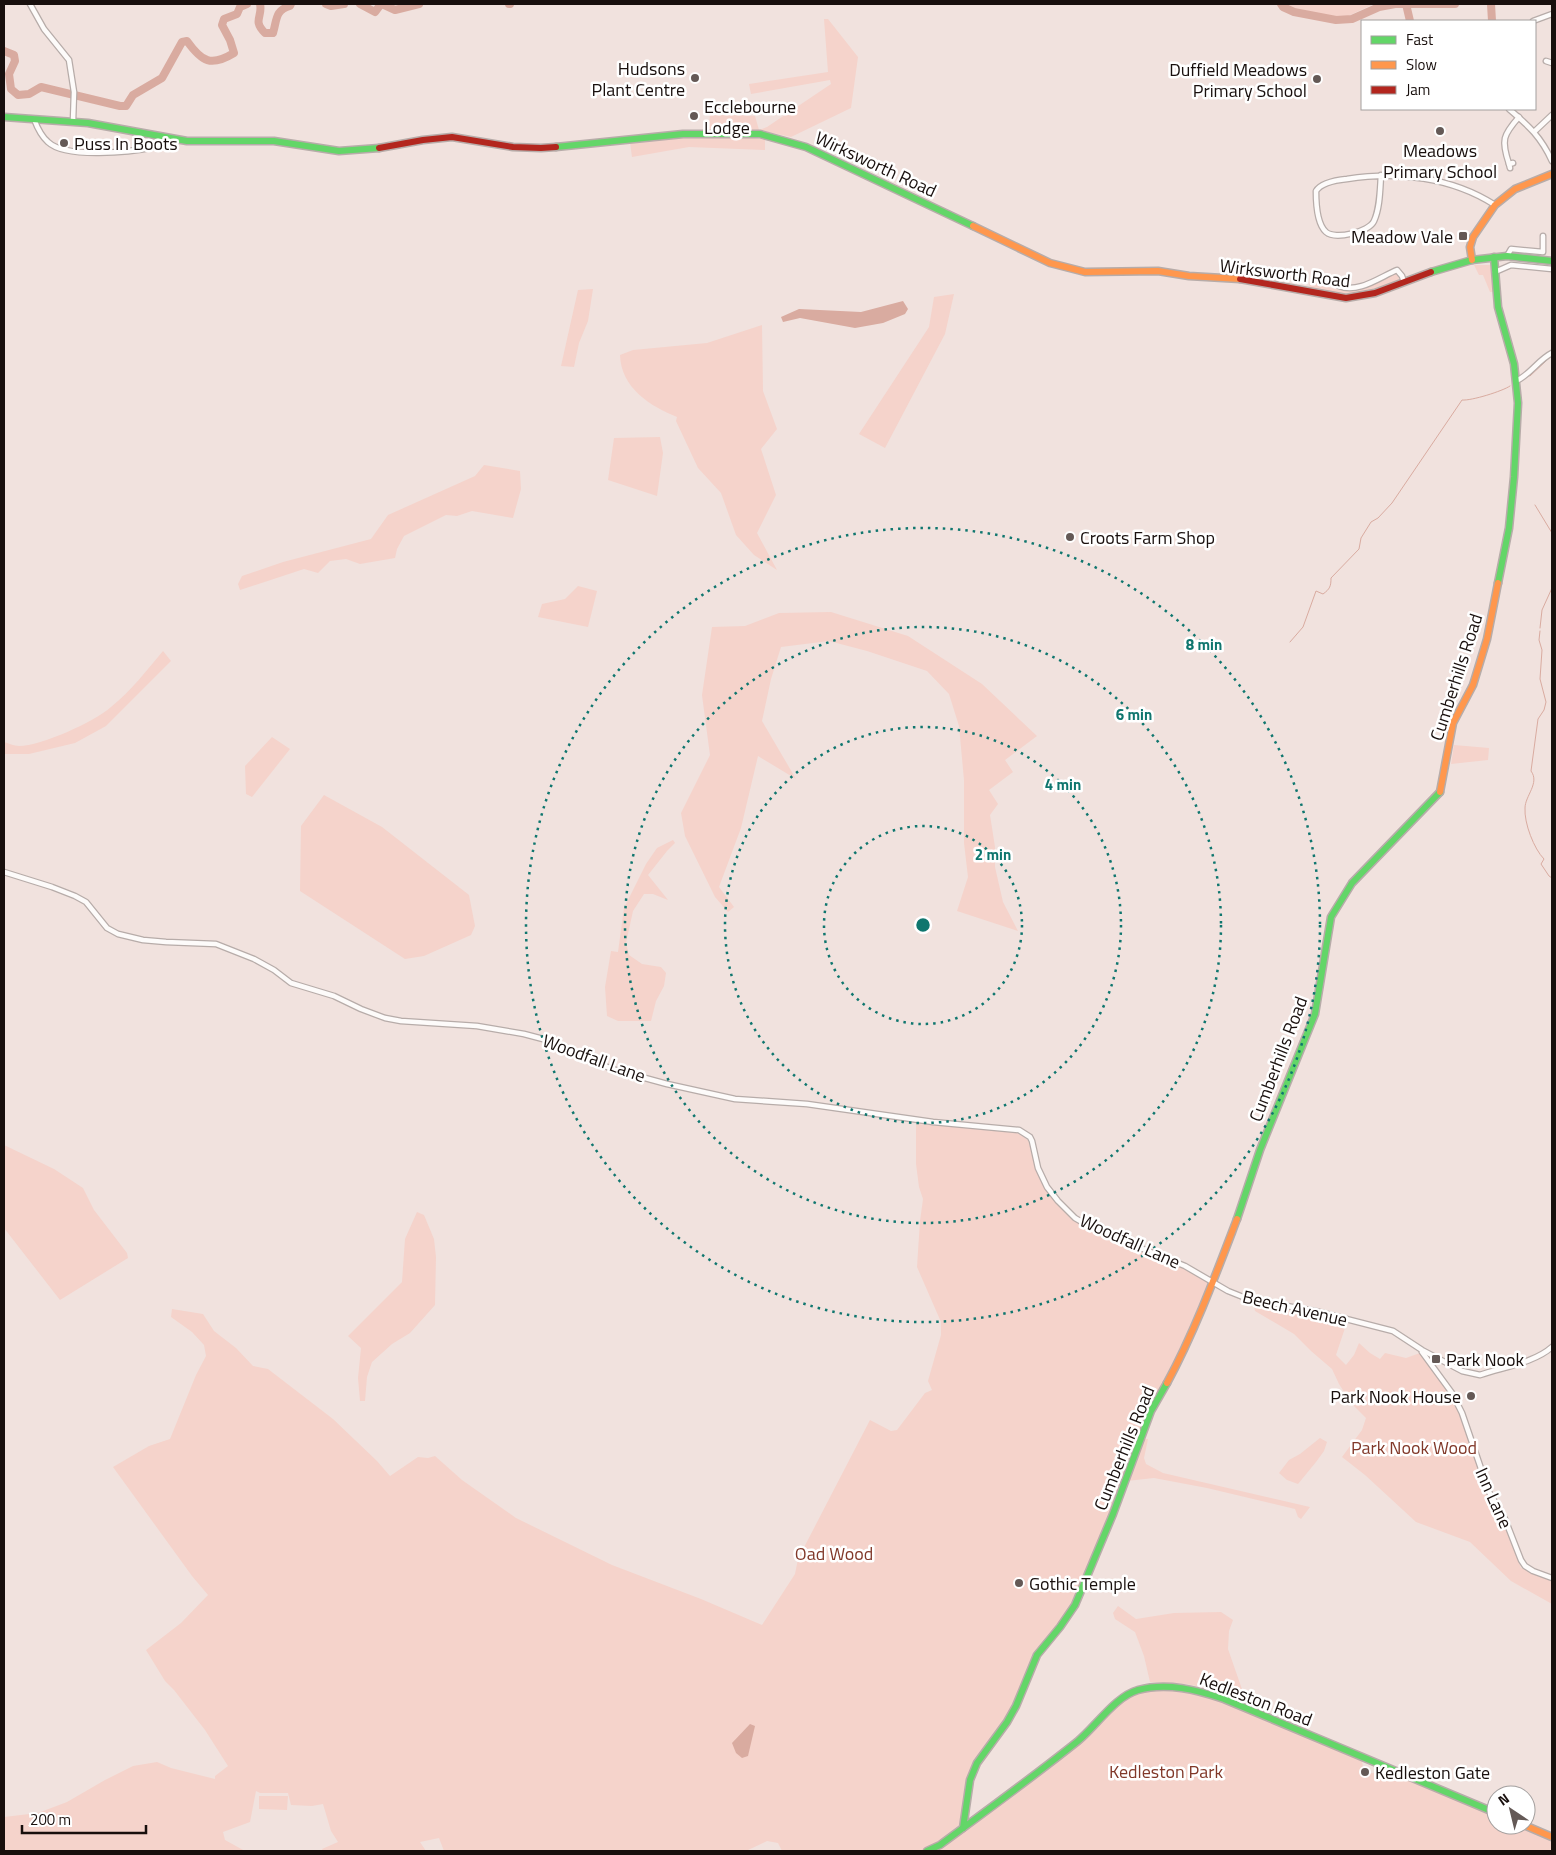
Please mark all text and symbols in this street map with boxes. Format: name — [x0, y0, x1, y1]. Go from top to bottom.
legend — [1361, 20, 1536, 110]
text: Fast — [1406, 28, 1434, 51]
text: Slow — [1406, 53, 1437, 76]
place label: Hudsons Plant Centre — [591, 55, 685, 103]
place label: Duffield Meadows Primary School — [1169, 56, 1307, 104]
marker: Hudsons Plant Centre — [689, 72, 701, 84]
marker: Duffield Meadows Primary School — [1311, 73, 1323, 85]
text: Jam — [1406, 78, 1430, 101]
place label: Ecclebourne Lodge — [704, 93, 796, 141]
marker: Ecclebourne Lodge — [688, 110, 700, 122]
street label: Wirksworth Road — [811, 124, 941, 204]
marker: Meadows Primary School — [1434, 125, 1446, 137]
place label: Puss In Boots — [74, 130, 178, 157]
marker: Puss In Boots — [58, 137, 70, 149]
place label: Meadows Primary School — [1383, 137, 1497, 185]
place label: Meadow Vale — [1351, 223, 1453, 250]
marker: Meadow Vale — [1457, 230, 1469, 242]
street label: Wirksworth Road — [1218, 252, 1352, 294]
place label: Croots Farm Shop — [1080, 524, 1215, 551]
marker: Croots Farm Shop — [1064, 531, 1076, 543]
street label: Cumberhills Road — [1423, 610, 1489, 744]
text: 8 min — [1186, 633, 1222, 656]
text: 6 min — [1116, 703, 1152, 726]
text: 4 min — [1045, 773, 1081, 796]
text: 2 min — [975, 843, 1011, 866]
centre of rings — [914, 916, 932, 934]
street label: Cumberhills Road — [1242, 992, 1314, 1126]
street label: Woodfall Lane — [539, 1027, 649, 1089]
street label: Woodfall Lane — [1075, 1207, 1185, 1275]
street label: Beech Avenue — [1240, 1283, 1350, 1333]
place label: Park Nook — [1446, 1346, 1524, 1373]
marker: Park Nook — [1430, 1353, 1442, 1365]
street label: Cumberhills Road — [1087, 1382, 1161, 1514]
place label: Park Nook House — [1330, 1383, 1461, 1410]
marker: Park Nook House — [1465, 1390, 1477, 1402]
park label: Park Nook Wood — [1351, 1434, 1477, 1461]
street label: Inn Lane — [1469, 1463, 1519, 1533]
park label: Oad Wood — [795, 1540, 873, 1567]
place label: Gothic Temple — [1029, 1570, 1136, 1597]
marker: Gothic Temple — [1013, 1577, 1025, 1589]
street label: Kedleston Road — [1196, 1665, 1316, 1733]
park label: Kedleston Park — [1109, 1758, 1223, 1785]
place label: Kedleston Gate — [1375, 1759, 1490, 1786]
marker: Kedleston Gate — [1359, 1766, 1371, 1778]
north arrow — [1486, 1785, 1536, 1835]
text: N — [1493, 1788, 1513, 1810]
scale bar — [22, 1802, 146, 1834]
text: 200 m — [30, 1808, 71, 1831]

